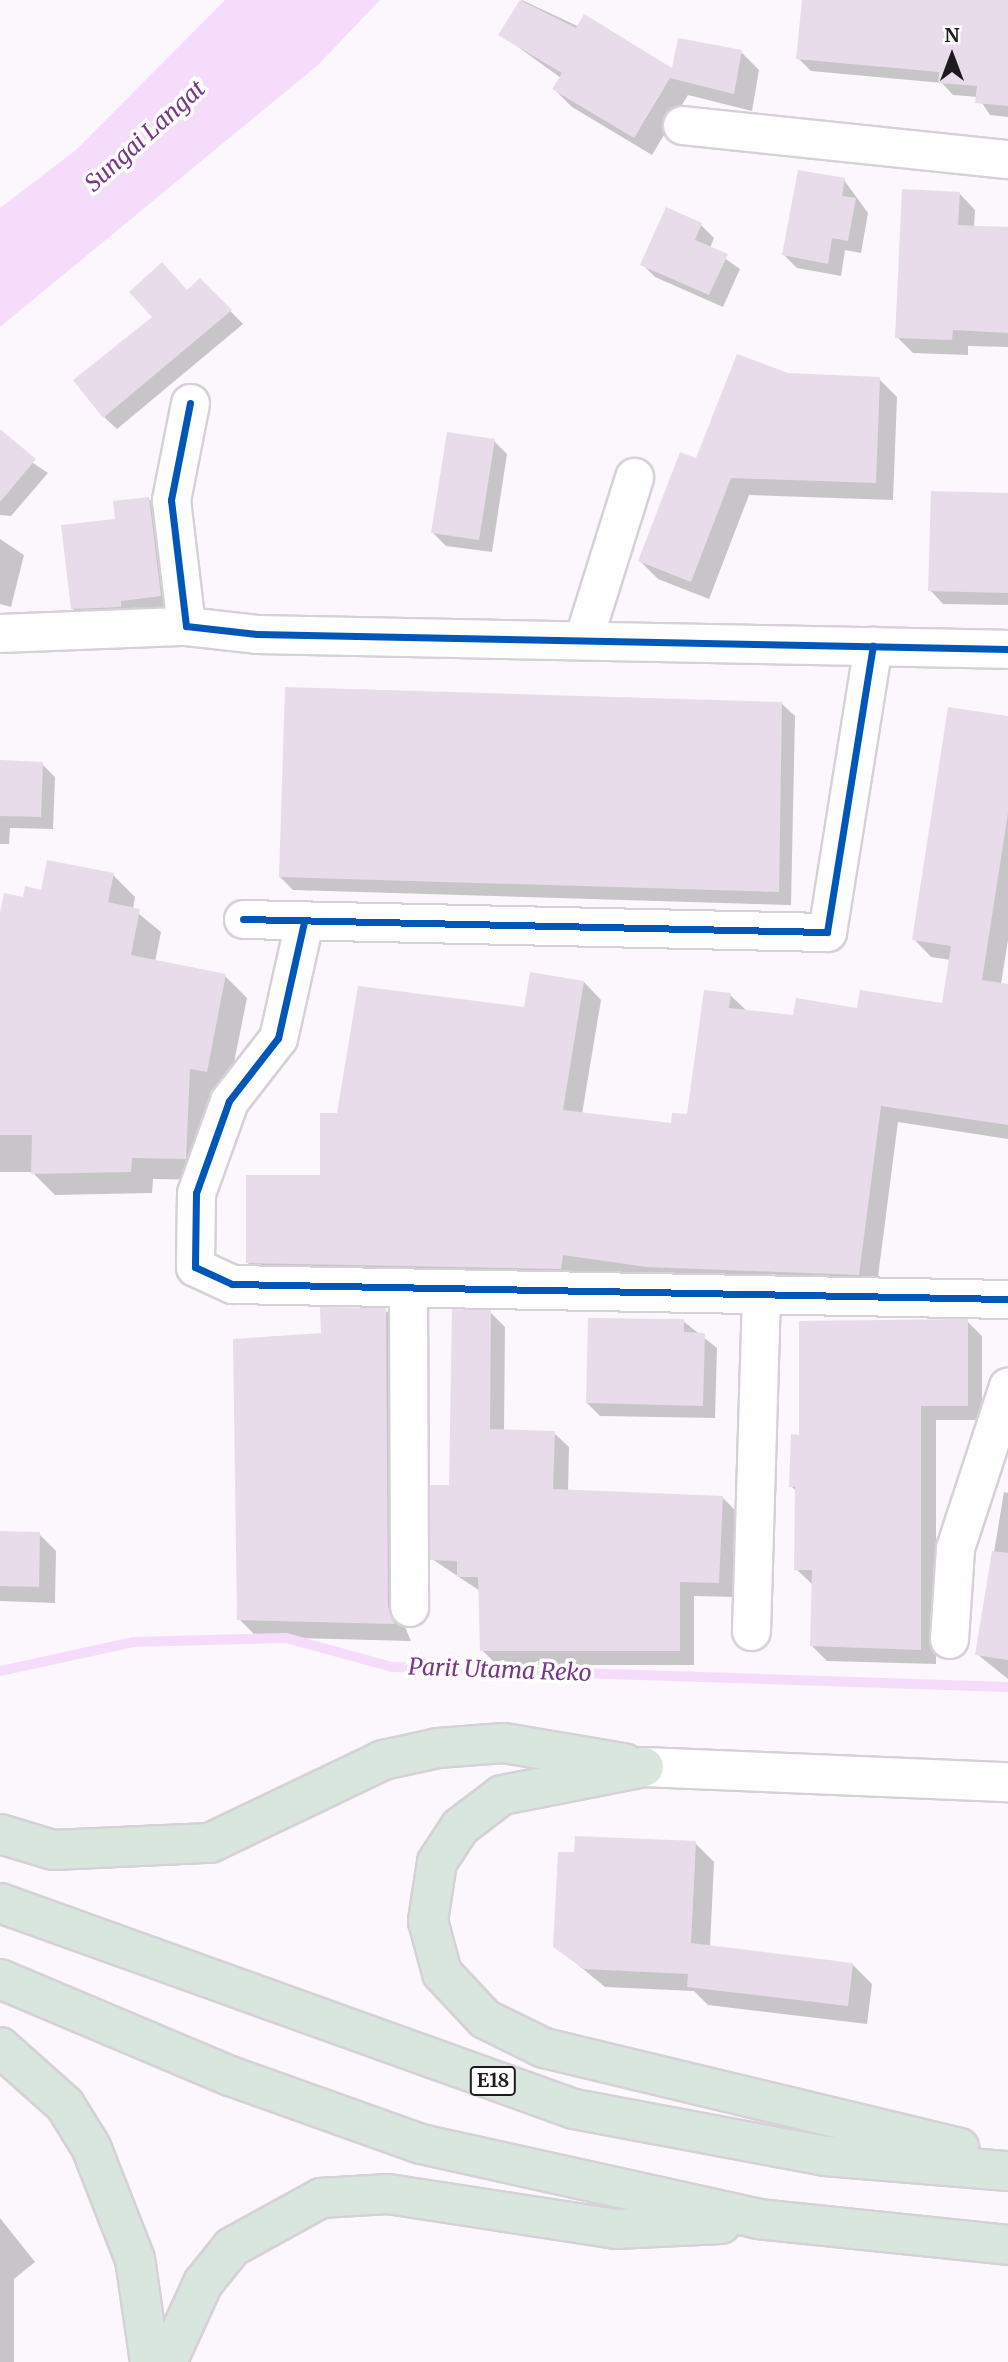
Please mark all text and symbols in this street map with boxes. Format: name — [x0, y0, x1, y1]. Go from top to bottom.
north arrow — [917, 21, 987, 91]
text: N — [944, 23, 960, 47]
water label: Sungai Langat — [79, 75, 211, 197]
water label: Parit Utama Reko — [408, 1653, 592, 1687]
road number: E18 — [468, 2066, 518, 2096]

